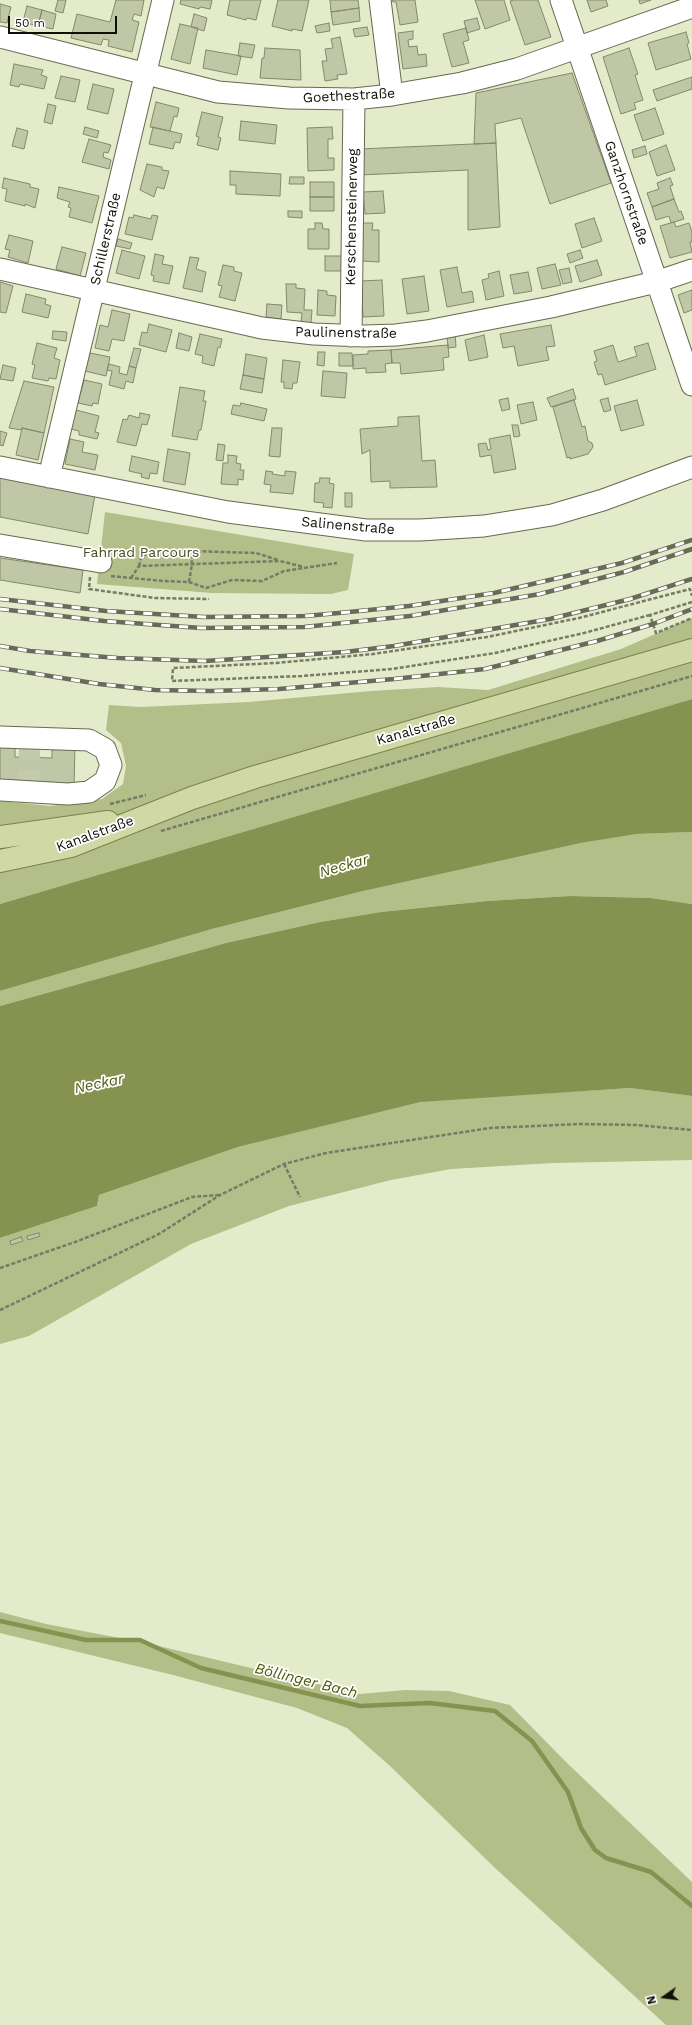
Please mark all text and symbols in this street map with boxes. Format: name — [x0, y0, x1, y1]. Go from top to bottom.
scale bar — [10, 8, 119, 34]
text: 50 m — [15, 16, 45, 30]
street label: Goethestraße — [302, 85, 396, 107]
street label: Ganzhornstraße — [600, 139, 652, 247]
street label: Kerschensteinerweg — [342, 148, 362, 286]
street label: Schillerstraße — [87, 191, 125, 287]
street label: Paulinenstraße — [295, 324, 397, 342]
street label: Salinenstraße — [301, 514, 395, 538]
park label: Fahrrad Parcours — [83, 545, 199, 561]
street label: Kanalstraße — [375, 711, 457, 749]
street label: Kanalstraße — [54, 812, 136, 856]
water label: Neckar — [317, 850, 371, 882]
water label: Neckar — [73, 1070, 125, 1098]
water label: Böllinger Bach — [253, 1660, 359, 1702]
north arrow — [644, 1977, 684, 2017]
text: N — [645, 1994, 659, 2006]

